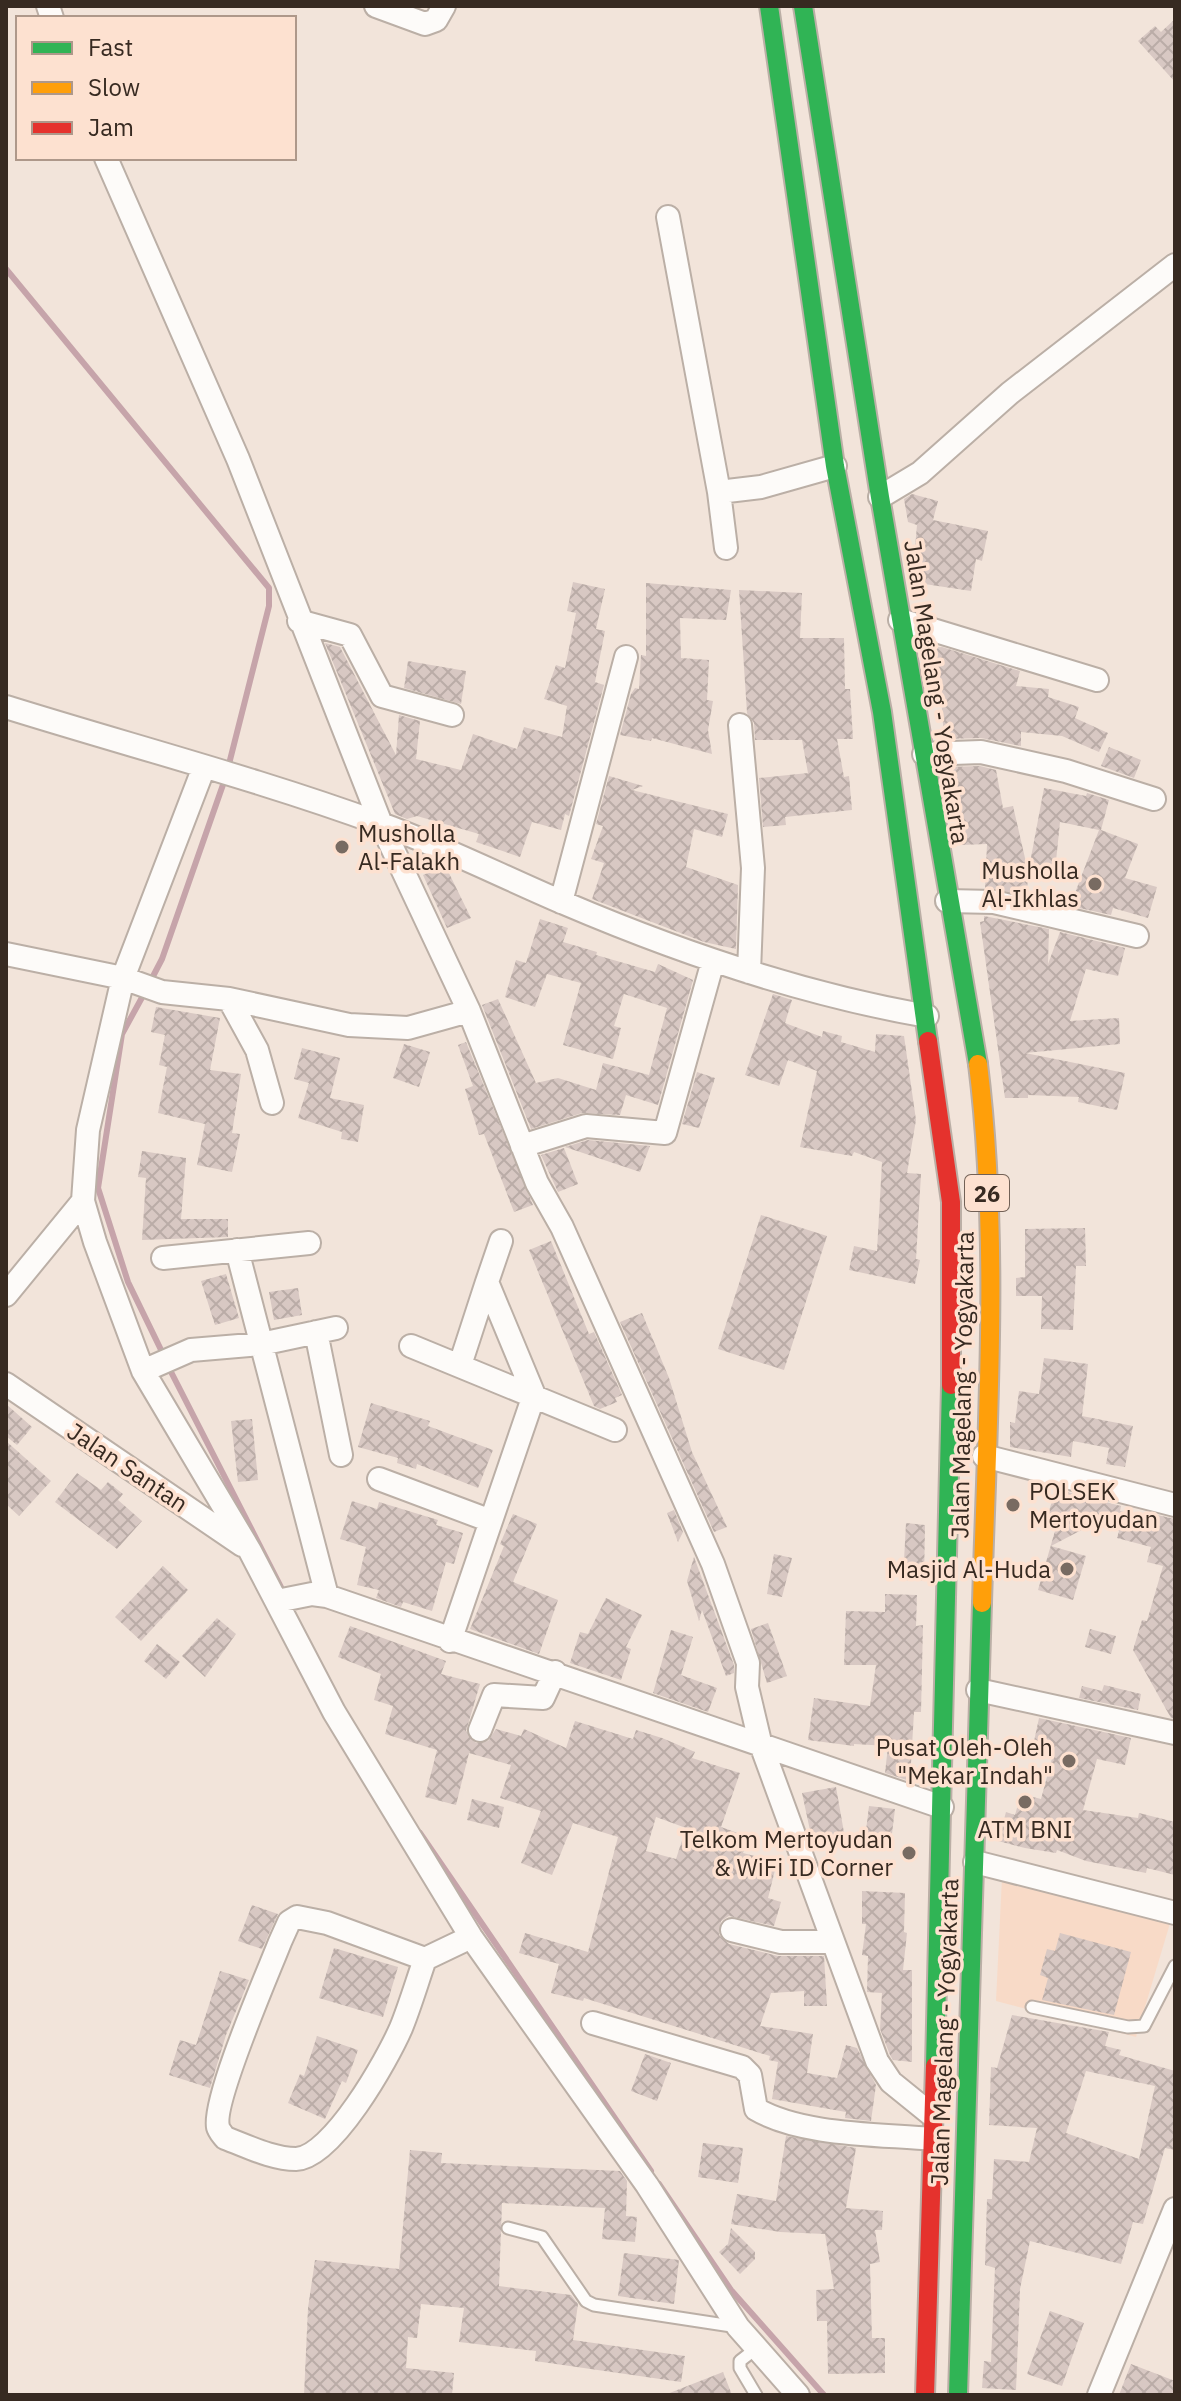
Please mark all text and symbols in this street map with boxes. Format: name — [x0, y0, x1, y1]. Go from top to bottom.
legend — [16, 16, 296, 160]
text: Fast — [88, 31, 133, 63]
text: Slow — [88, 71, 140, 103]
text: Jam — [88, 111, 134, 143]
street label: Jalan Magelang - Yogyakarta — [897, 538, 977, 847]
place label: Musholla Al-Falakh — [358, 817, 460, 877]
marker: Musholla Al-Falakh — [333, 838, 351, 856]
place label: Musholla Al-Ikhlas — [981, 854, 1079, 914]
marker: Musholla Al-Ikhlas — [1086, 875, 1104, 893]
road number: 26 — [965, 1175, 1009, 1211]
street label: Jalan Magelang - Yogyakarta — [943, 1231, 981, 1539]
street label: Jalan Santan — [61, 1415, 195, 1519]
place label: POLSEK Mertoyudan — [1029, 1475, 1158, 1535]
marker: POLSEK Mertoyudan — [1004, 1496, 1022, 1514]
place label: Masjid Al-Huda — [887, 1553, 1051, 1585]
marker: Masjid Al-Huda — [1058, 1560, 1076, 1578]
place label: Pusat Oleh-Oleh "Mekar Indah" — [876, 1731, 1053, 1791]
marker: Pusat Oleh-Oleh "Mekar Indah" — [1060, 1752, 1078, 1770]
marker: ATM BNI — [1016, 1793, 1034, 1811]
place label: ATM BNI — [978, 1813, 1072, 1845]
place label: Telkom Mertoyudan & WiFi ID Corner — [680, 1823, 893, 1883]
marker: Telkom Mertoyudan & WiFi ID Corner — [900, 1844, 918, 1862]
street label: Jalan Magelang - Yogyakarta — [923, 1878, 965, 2186]

